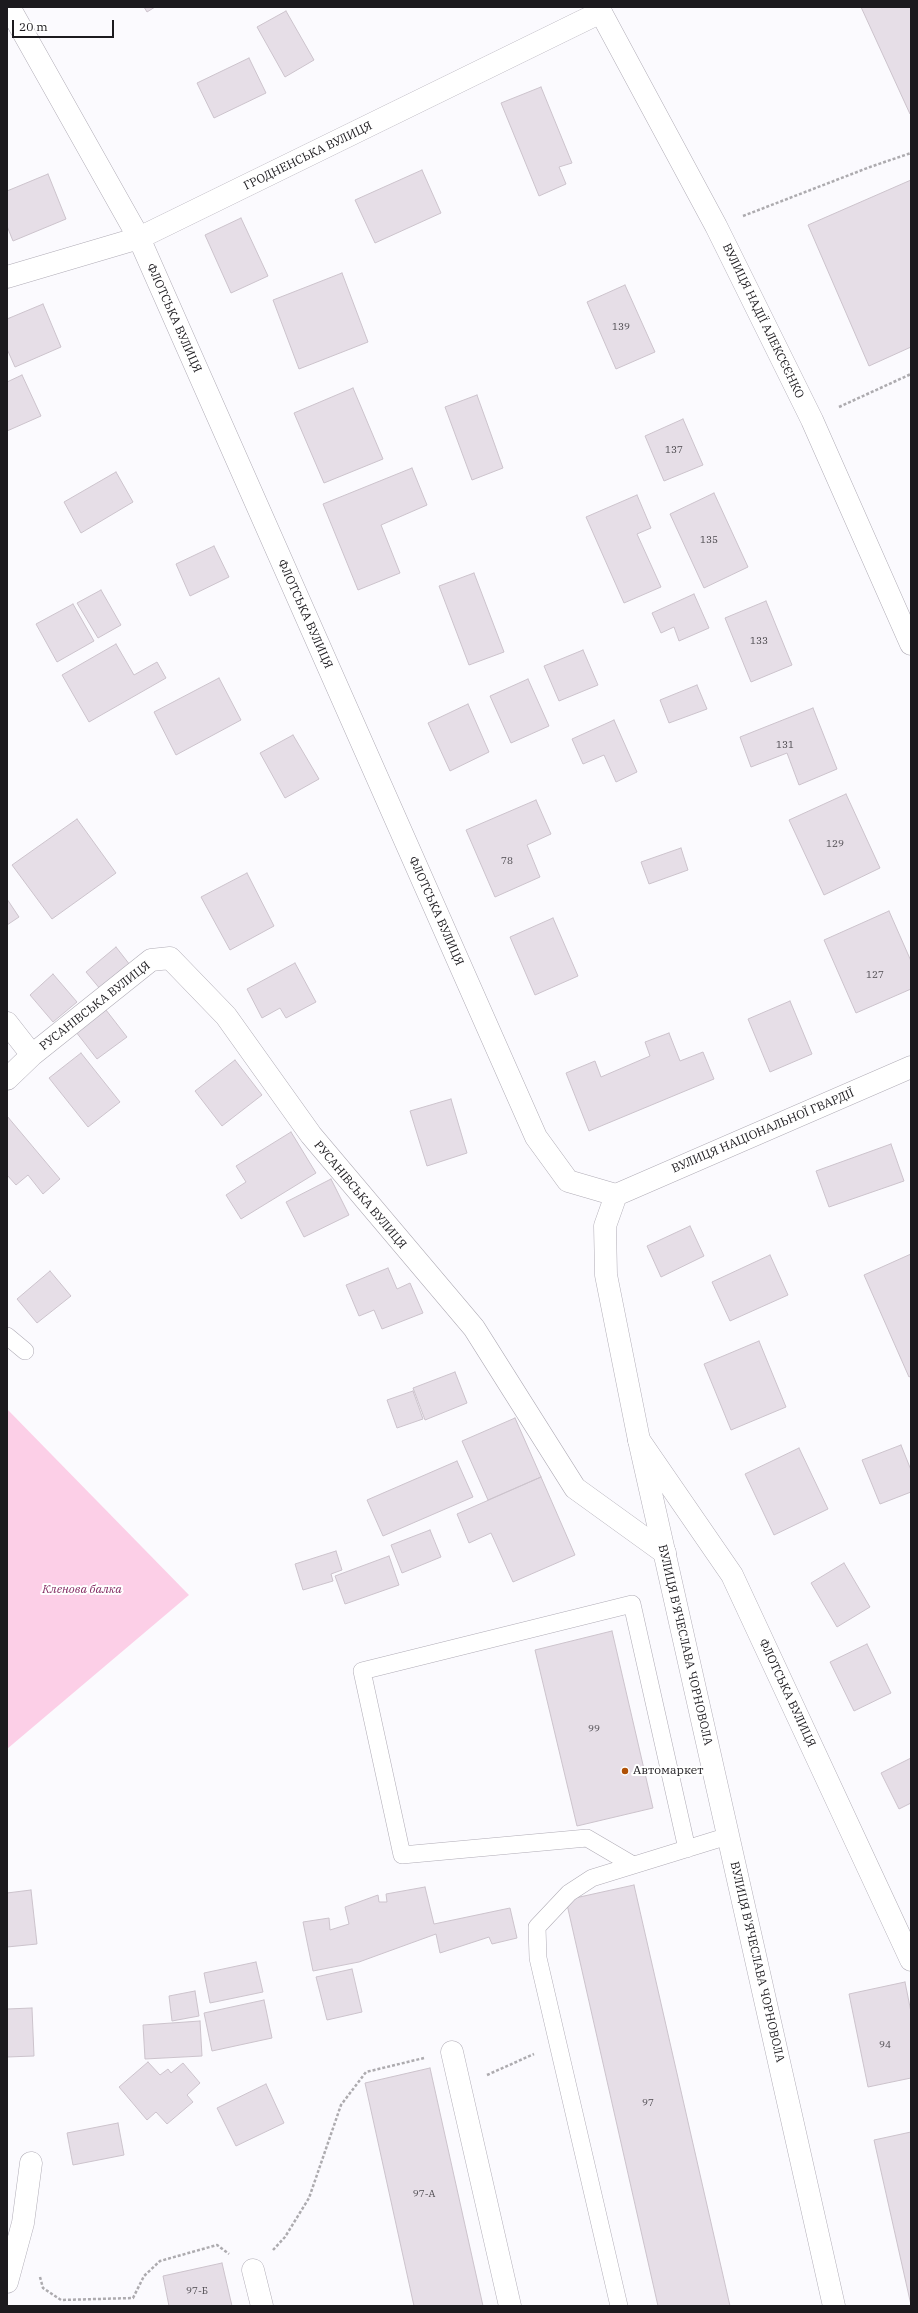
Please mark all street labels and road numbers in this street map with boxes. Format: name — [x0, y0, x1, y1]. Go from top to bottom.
street label: ГРОДНЕНСЬКА ВУЛИЦЯ — [241, 119, 375, 193]
street label: ВУЛИЦЯ НАДІЇ АЛЕКСЄЄНКО — [719, 241, 807, 401]
street label: ФЛОТСЬКА ВУЛИЦЯ — [143, 261, 205, 375]
street label: ФЛОТСЬКА ВУЛИЦЯ — [274, 557, 336, 671]
street label: ФЛОТСЬКА ВУЛИЦЯ — [405, 854, 467, 968]
street label: РУСАНІВСЬКА ВУЛИЦЯ — [37, 958, 153, 1054]
street label: ВУЛИЦЯ НАЦІОНАЛЬНОЇ ГВАРДІЇ — [670, 1086, 856, 1176]
street label: РУСАНІВСЬКА ВУЛИЦЯ — [311, 1138, 409, 1252]
street label: ВУЛИЦЯ В'ЯЧЕСЛАВА ЧОРНОВОЛА — [655, 1543, 715, 1747]
street label: ФЛОТСЬКА ВУЛИЦЯ — [756, 1636, 818, 1750]
street label: ВУЛИЦЯ В'ЯЧЕСЛАВА ЧОРНОВОЛА — [727, 1860, 787, 2064]

